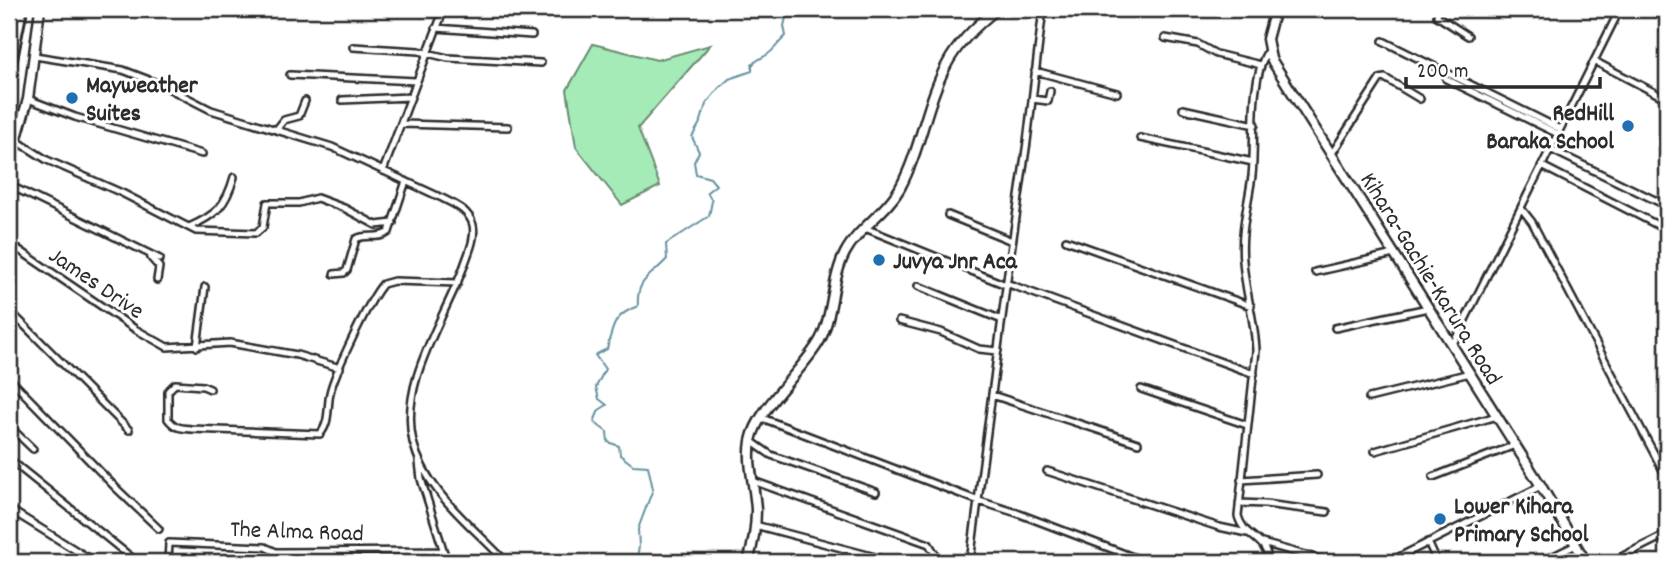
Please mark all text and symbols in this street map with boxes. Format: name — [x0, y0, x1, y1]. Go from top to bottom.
scale bar — [1406, 46, 1601, 90]
text: 200 m — [1417, 58, 1468, 88]
place label: Mayweather Suites — [86, 70, 199, 132]
marker: Mayweather Suites — [64, 90, 80, 106]
place label: RedHill Baraka School — [1486, 98, 1614, 160]
marker: RedHill Baraka School — [1620, 118, 1636, 134]
street label: Kihara-Gachie-Karura Road — [1350, 167, 1509, 393]
street label: James Drive — [41, 240, 150, 329]
place label: Juvya Jnr Aca — [893, 246, 1018, 280]
marker: Juvya Jnr Aca — [871, 252, 887, 268]
place label: Lower Kihara Primary School — [1454, 491, 1589, 553]
marker: Lower Kihara Primary School — [1432, 511, 1448, 527]
street label: The Alma Road — [230, 514, 364, 552]

